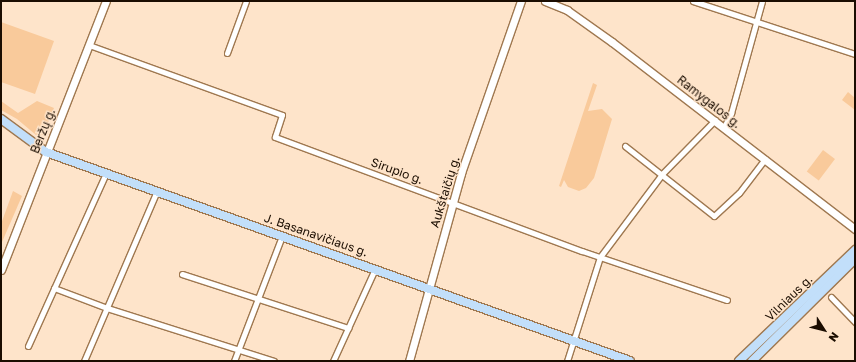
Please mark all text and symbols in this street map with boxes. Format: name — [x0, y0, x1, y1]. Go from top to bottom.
street label: Ramygalos g. — [674, 73, 744, 131]
street label: Beržų g. — [27, 106, 59, 156]
street label: Sirupio g. — [369, 155, 425, 187]
street label: Aukštaičių g. — [427, 155, 463, 229]
street label: J. Basanavičiaus g. — [262, 210, 370, 260]
street label: Vilniaus g. — [762, 272, 816, 324]
north arrow — [804, 310, 844, 350]
text: N — [826, 330, 842, 345]

